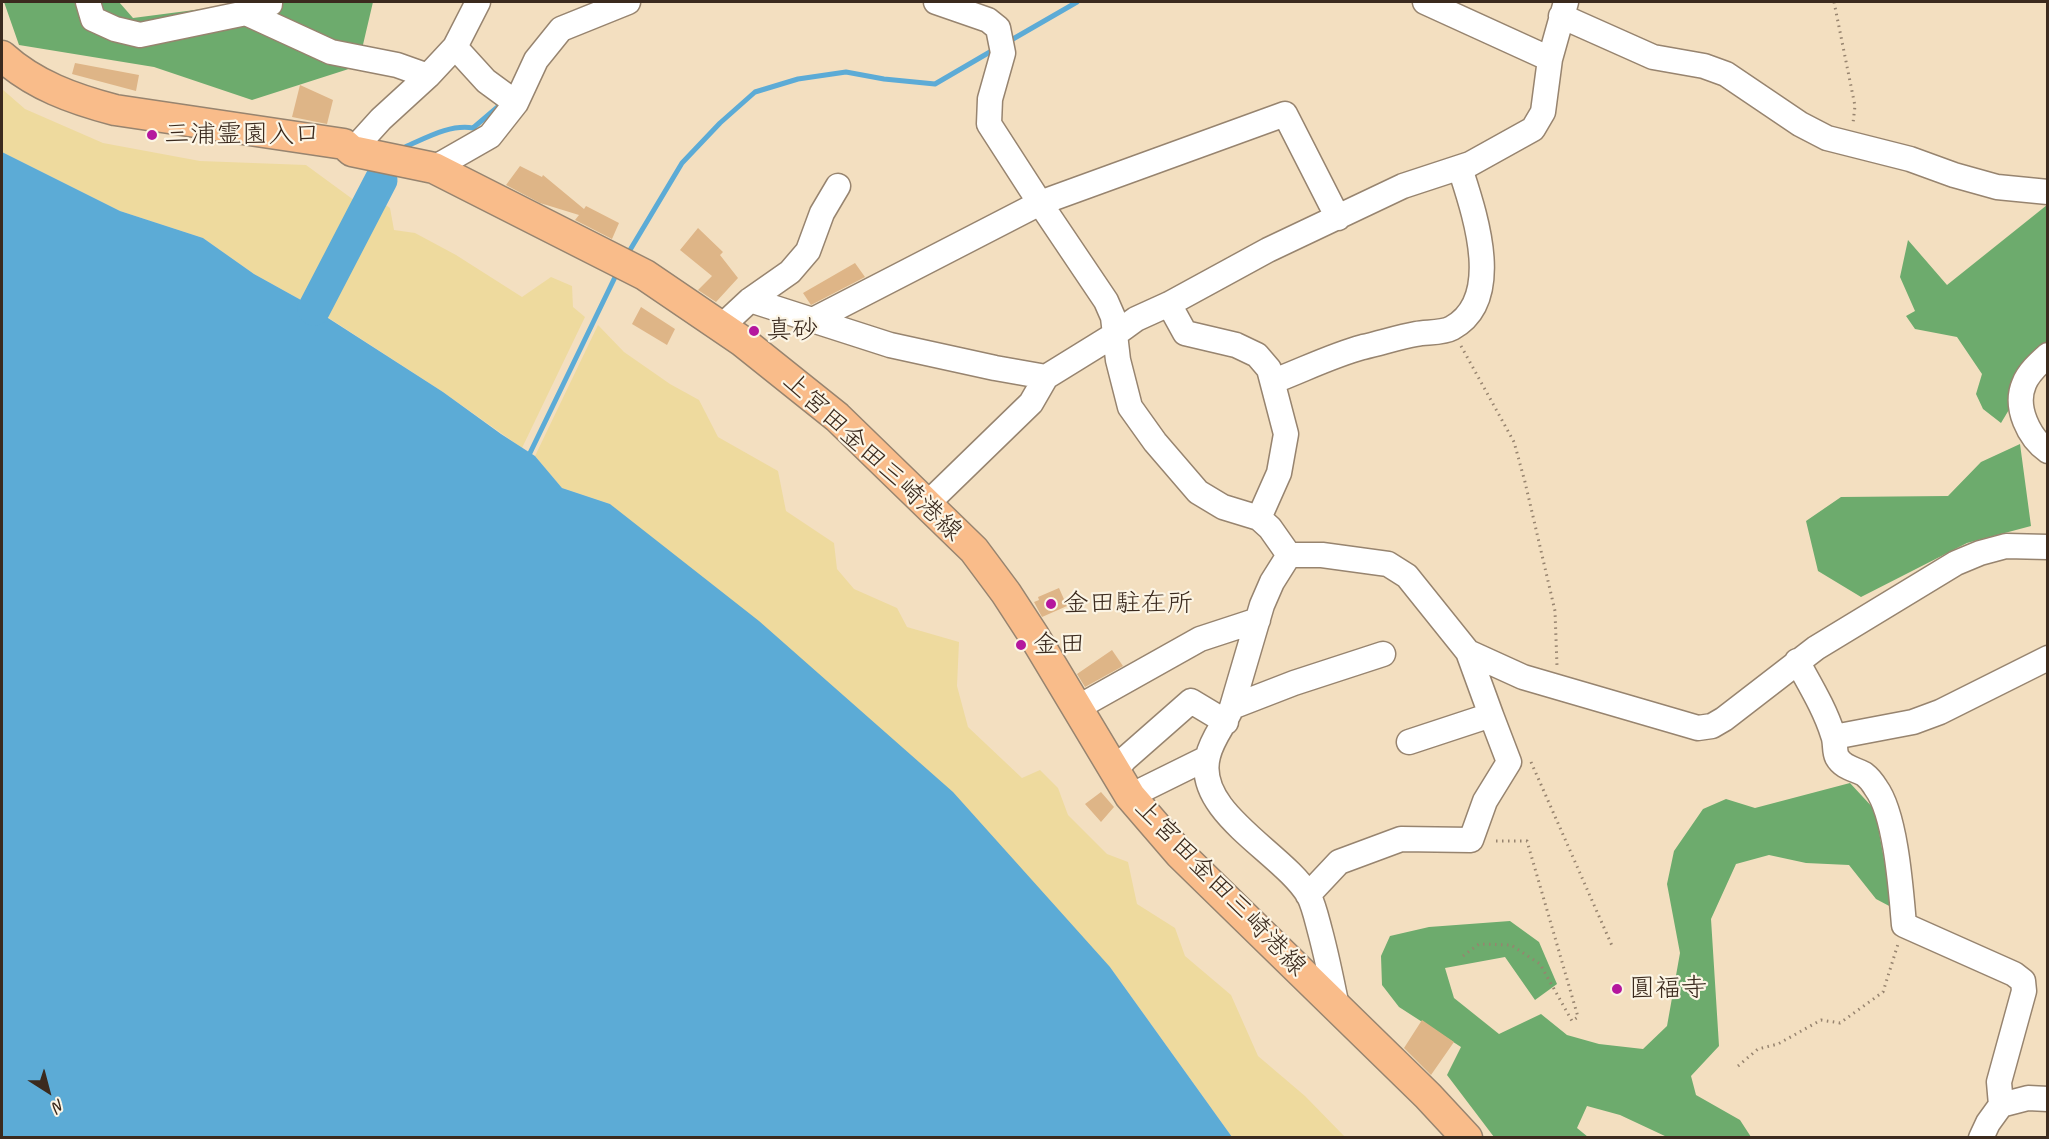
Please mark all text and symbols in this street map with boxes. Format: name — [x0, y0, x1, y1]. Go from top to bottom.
place label: 三浦霊園入口 — [164, 119, 320, 151]
marker: 三浦霊園入口 — [145, 128, 159, 142]
place label: 真砂 — [766, 315, 818, 347]
marker: 真砂 — [747, 324, 761, 338]
street label: 上宮田金田三崎港線 — [776, 366, 968, 548]
place label: 金田駐在所 — [1063, 588, 1193, 620]
marker: 金田駐在所 — [1044, 597, 1058, 611]
place label: 金田 — [1033, 629, 1085, 661]
marker: 金田 — [1014, 638, 1028, 652]
street label: 上宮田金田三崎港線 — [1128, 793, 1312, 983]
place label: 圓福寺 — [1629, 973, 1707, 1005]
marker: 圓福寺 — [1610, 982, 1624, 996]
north arrow — [18, 1061, 78, 1121]
text: N — [49, 1095, 68, 1117]

